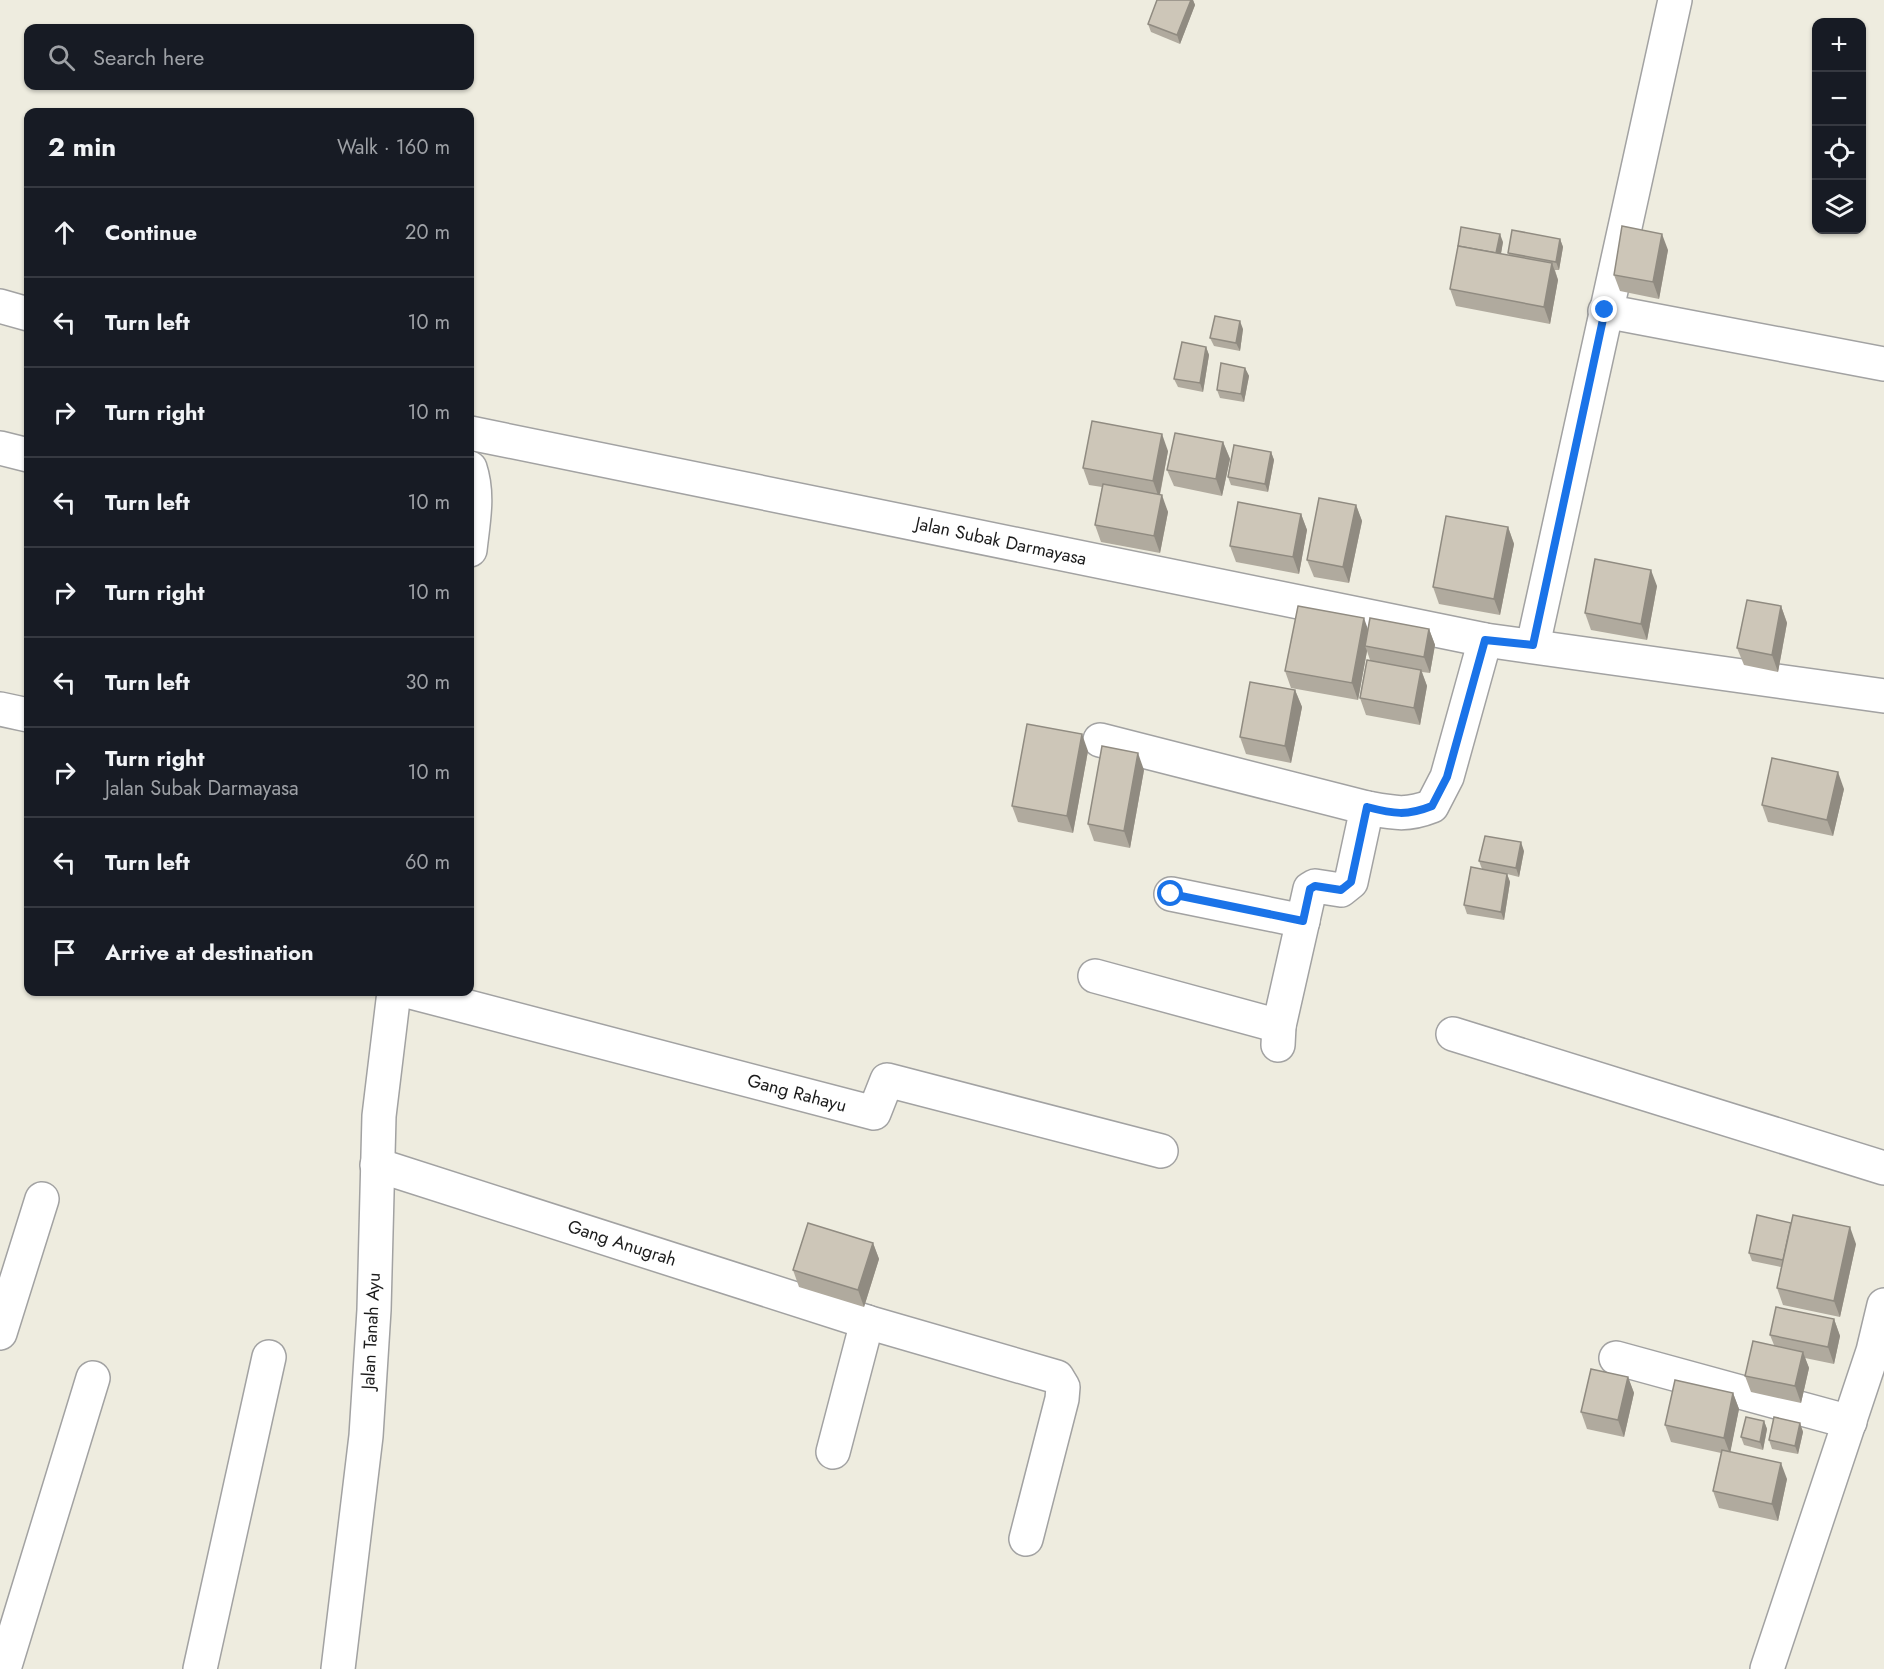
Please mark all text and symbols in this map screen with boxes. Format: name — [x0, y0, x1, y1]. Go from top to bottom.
map controls — [1812, 18, 1866, 234]
button: + — [1812, 18, 1866, 72]
search box — [24, 24, 474, 90]
icon: search — [45, 41, 78, 74]
text: Search here — [93, 41, 204, 73]
button: − — [1812, 72, 1866, 126]
button: locate — [1812, 126, 1866, 180]
text: 2 min — [48, 128, 116, 166]
text: Walk · 160 m — [337, 133, 450, 162]
button: layers — [1812, 180, 1866, 234]
icon: ahead — [48, 216, 81, 249]
text: Continue — [105, 216, 197, 248]
text: 20 m — [405, 218, 450, 247]
route end — [1591, 296, 1617, 322]
icon: left — [48, 306, 81, 339]
text: Turn left — [105, 306, 190, 338]
text: 10 m — [407, 308, 450, 337]
icon: right — [48, 396, 81, 429]
text: Turn right — [105, 396, 205, 428]
text: 10 m — [407, 398, 450, 427]
icon: left — [48, 486, 81, 519]
text: Turn left — [105, 486, 190, 518]
text: 10 m — [407, 488, 450, 517]
street label: Jalan Subak Darmayasa — [911, 510, 1089, 572]
icon: right — [48, 576, 81, 609]
text: Turn right — [105, 576, 205, 608]
text: 10 m — [407, 578, 450, 607]
icon: left — [48, 666, 81, 699]
text: Turn left — [105, 666, 190, 698]
text: 30 m — [405, 668, 450, 697]
text: Turn right — [105, 742, 205, 774]
icon: right — [48, 756, 81, 789]
text: 10 m — [407, 758, 450, 787]
text: Jalan Subak Darmayasa — [105, 774, 299, 803]
icon: left — [48, 846, 81, 879]
text: Turn left — [105, 846, 190, 878]
text: 60 m — [405, 848, 450, 877]
route start — [1157, 880, 1183, 906]
icon: arrive — [48, 936, 81, 969]
text: Arrive at destination — [105, 936, 314, 968]
street label: Gang Rahayu — [744, 1067, 850, 1119]
street label: Gang Anugrah — [564, 1213, 680, 1273]
street label: Jalan Tanah Ayu — [355, 1272, 387, 1392]

